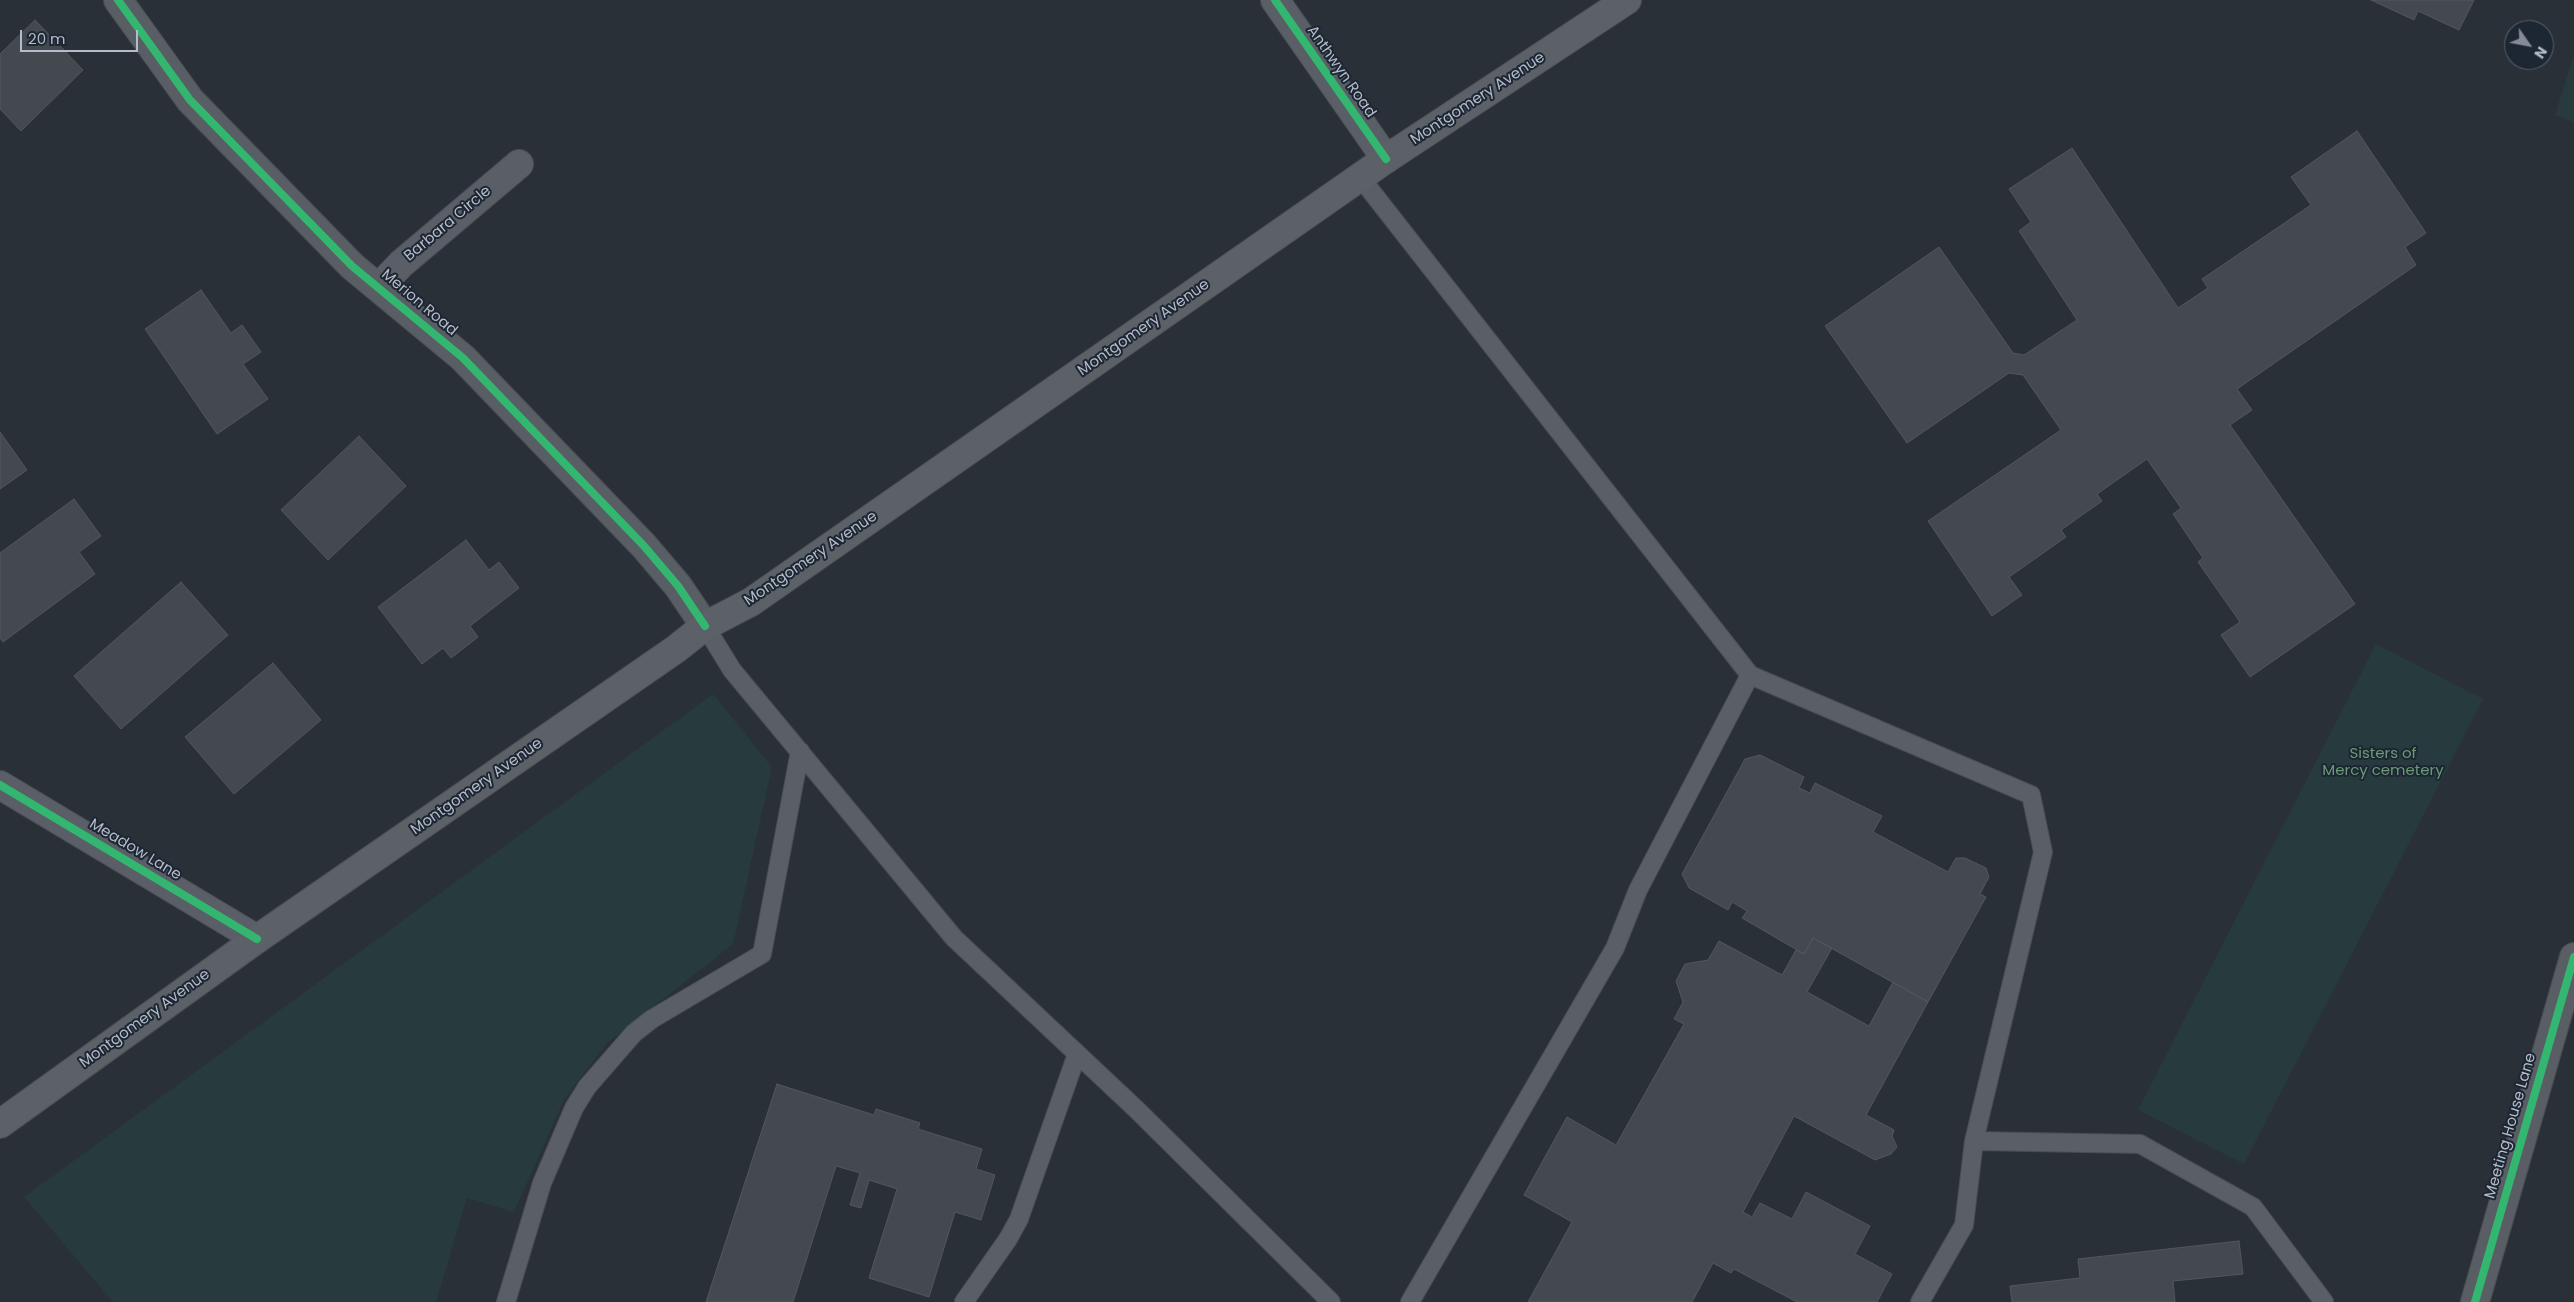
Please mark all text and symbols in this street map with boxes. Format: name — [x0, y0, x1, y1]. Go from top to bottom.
scale bar — [22, 20, 140, 52]
north arrow — [2504, 20, 2554, 70]
street label: Anthwyn Road — [1303, 23, 1379, 121]
text: 20 m — [28, 28, 66, 49]
text: N — [2529, 43, 2552, 62]
street label: Montgomery Avenue — [1407, 49, 1549, 149]
street label: Barbara Circle — [401, 182, 495, 266]
street label: Merion Road — [377, 266, 461, 340]
street label: Montgomery Avenue — [1075, 276, 1213, 380]
street label: Montgomery Avenue — [741, 508, 881, 610]
street label: Montgomery Avenue — [408, 735, 546, 839]
park label: Sisters of Mercy cemetery — [2322, 745, 2444, 780]
street label: Meadow Lane — [86, 816, 184, 884]
street label: Montgomery Avenue — [76, 966, 214, 1072]
street label: Meeting House Lane — [2482, 1051, 2540, 1201]

